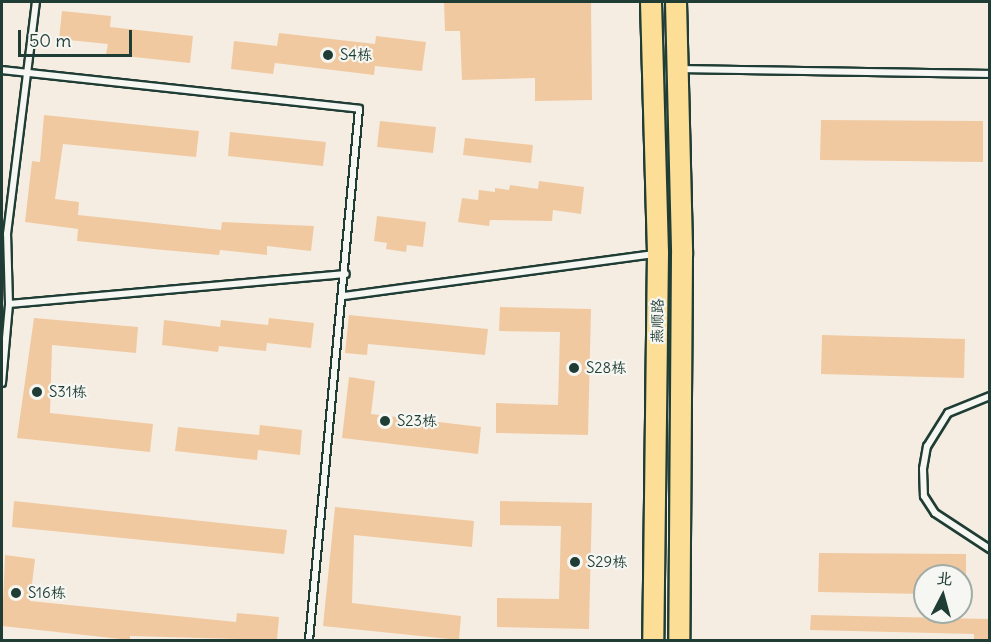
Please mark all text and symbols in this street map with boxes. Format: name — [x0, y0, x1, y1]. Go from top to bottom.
scale bar — [21, 18, 135, 56]
text: 50 m — [29, 29, 71, 52]
place label: S4栋 — [340, 46, 372, 64]
marker: S4栋 — [321, 48, 335, 62]
street label: 燕顺路 — [648, 298, 666, 344]
place label: S28栋 — [586, 359, 626, 377]
marker: S28栋 — [567, 361, 581, 375]
place label: S31栋 — [49, 383, 87, 401]
marker: S31栋 — [30, 385, 44, 399]
place label: S23栋 — [397, 412, 437, 430]
marker: S23栋 — [378, 414, 392, 428]
place label: S29栋 — [587, 553, 627, 571]
marker: S29栋 — [568, 555, 582, 569]
north arrow — [913, 564, 973, 624]
text: 北 — [936, 567, 954, 589]
place label: S16栋 — [28, 584, 66, 602]
marker: S16栋 — [9, 586, 23, 600]

